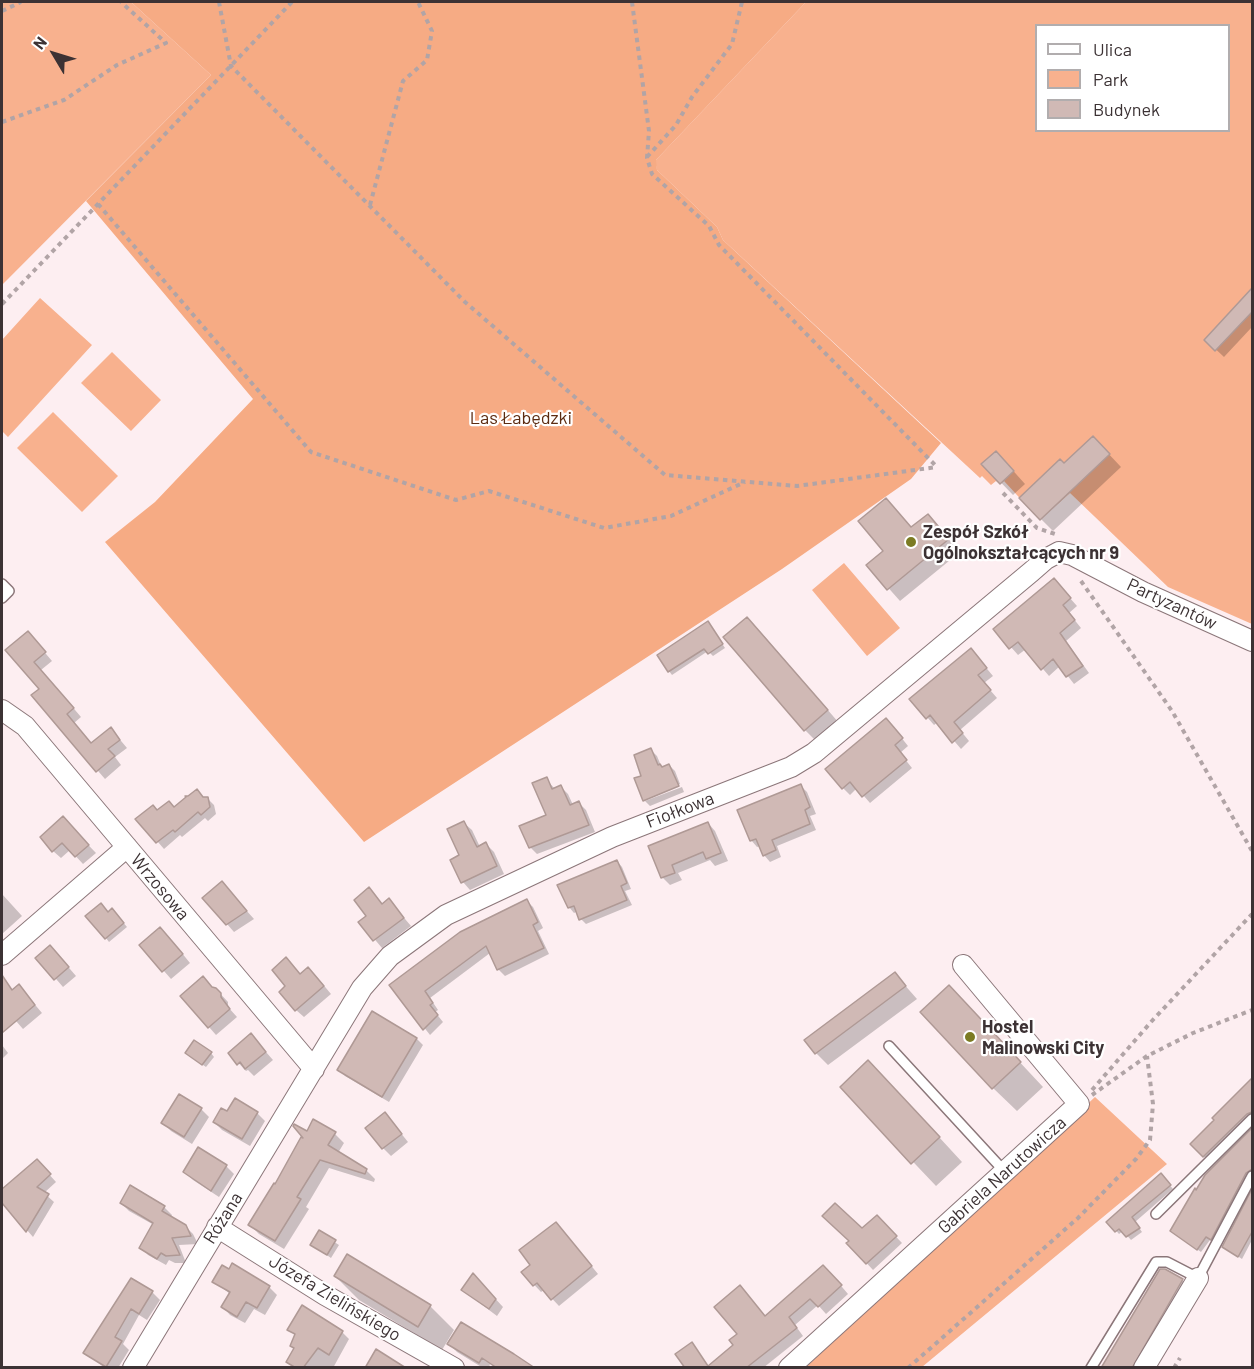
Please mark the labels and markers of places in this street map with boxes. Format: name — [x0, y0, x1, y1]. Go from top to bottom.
place label: Zespół Szkół Ogólnokształcących nr 9 — [923, 521, 1119, 564]
marker: Zespół Szkół Ogólnokształcących nr 9 — [904, 535, 918, 549]
place label: Hostel Malinowski City — [982, 1016, 1104, 1058]
marker: Hostel Malinowski City — [963, 1030, 977, 1044]

